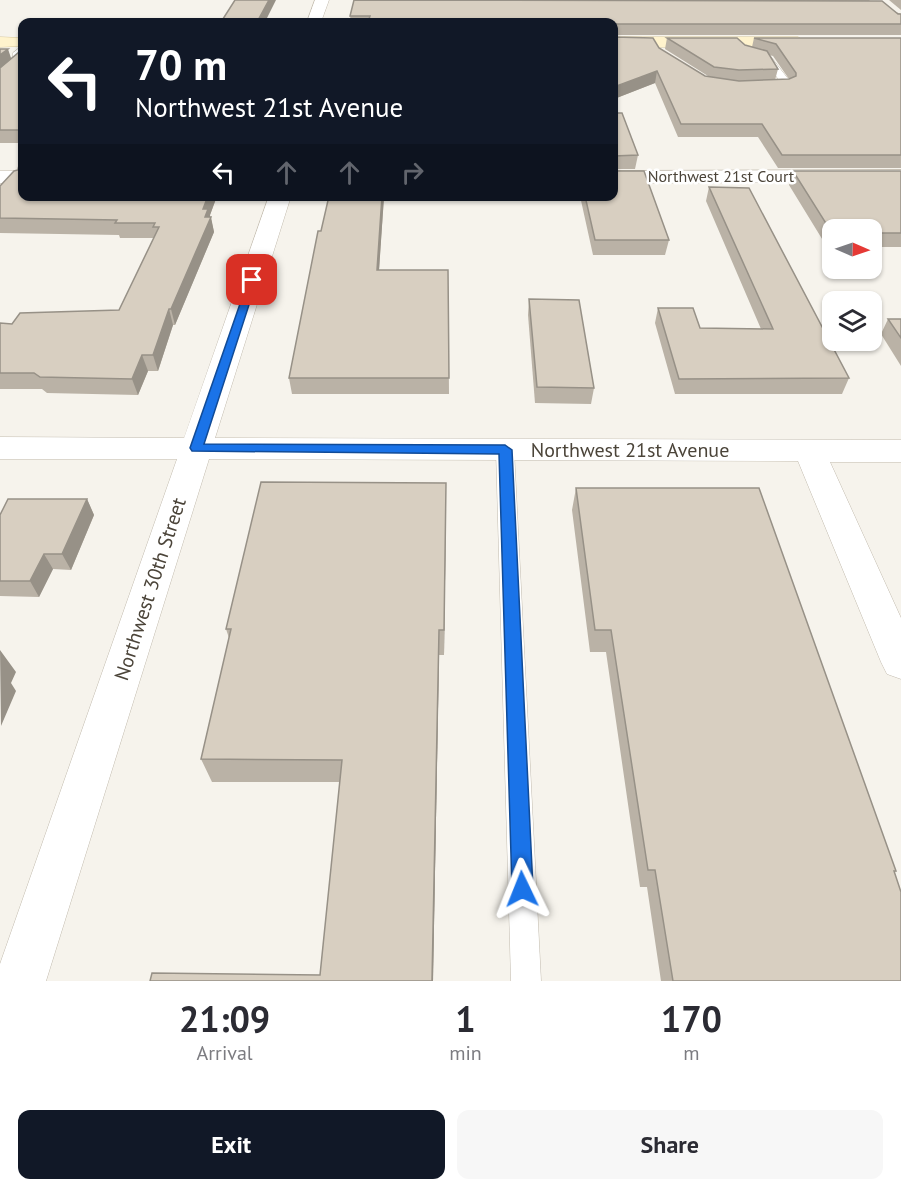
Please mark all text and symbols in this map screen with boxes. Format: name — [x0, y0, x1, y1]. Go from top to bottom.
text: 70 m — [135, 37, 227, 92]
icon: left — [36, 42, 114, 120]
text: Northwest 21st Avenue — [135, 90, 403, 124]
icon: left — [207, 156, 240, 189]
icon: ahead — [270, 156, 303, 189]
icon: ahead — [333, 156, 366, 189]
icon: right — [396, 156, 429, 189]
street label: Northwest 21st Court — [648, 166, 795, 186]
north arrow — [822, 219, 882, 279]
map controls — [822, 219, 882, 351]
pin — [226, 254, 277, 305]
icon: arrive — [235, 263, 268, 296]
button: layers — [822, 291, 882, 351]
street label: Northwest 21st Avenue — [531, 437, 729, 463]
street label: Northwest 30th Street — [108, 494, 192, 684]
position arrow — [490, 857, 554, 921]
text: 21:09 — [179, 995, 270, 1042]
text: 1 — [455, 995, 476, 1042]
text: 170 — [661, 995, 722, 1042]
text: Arrival — [197, 1040, 253, 1066]
text: min — [449, 1040, 482, 1066]
text: m — [683, 1040, 700, 1066]
button: Exit — [18, 1110, 445, 1179]
button: Share — [457, 1110, 883, 1179]

